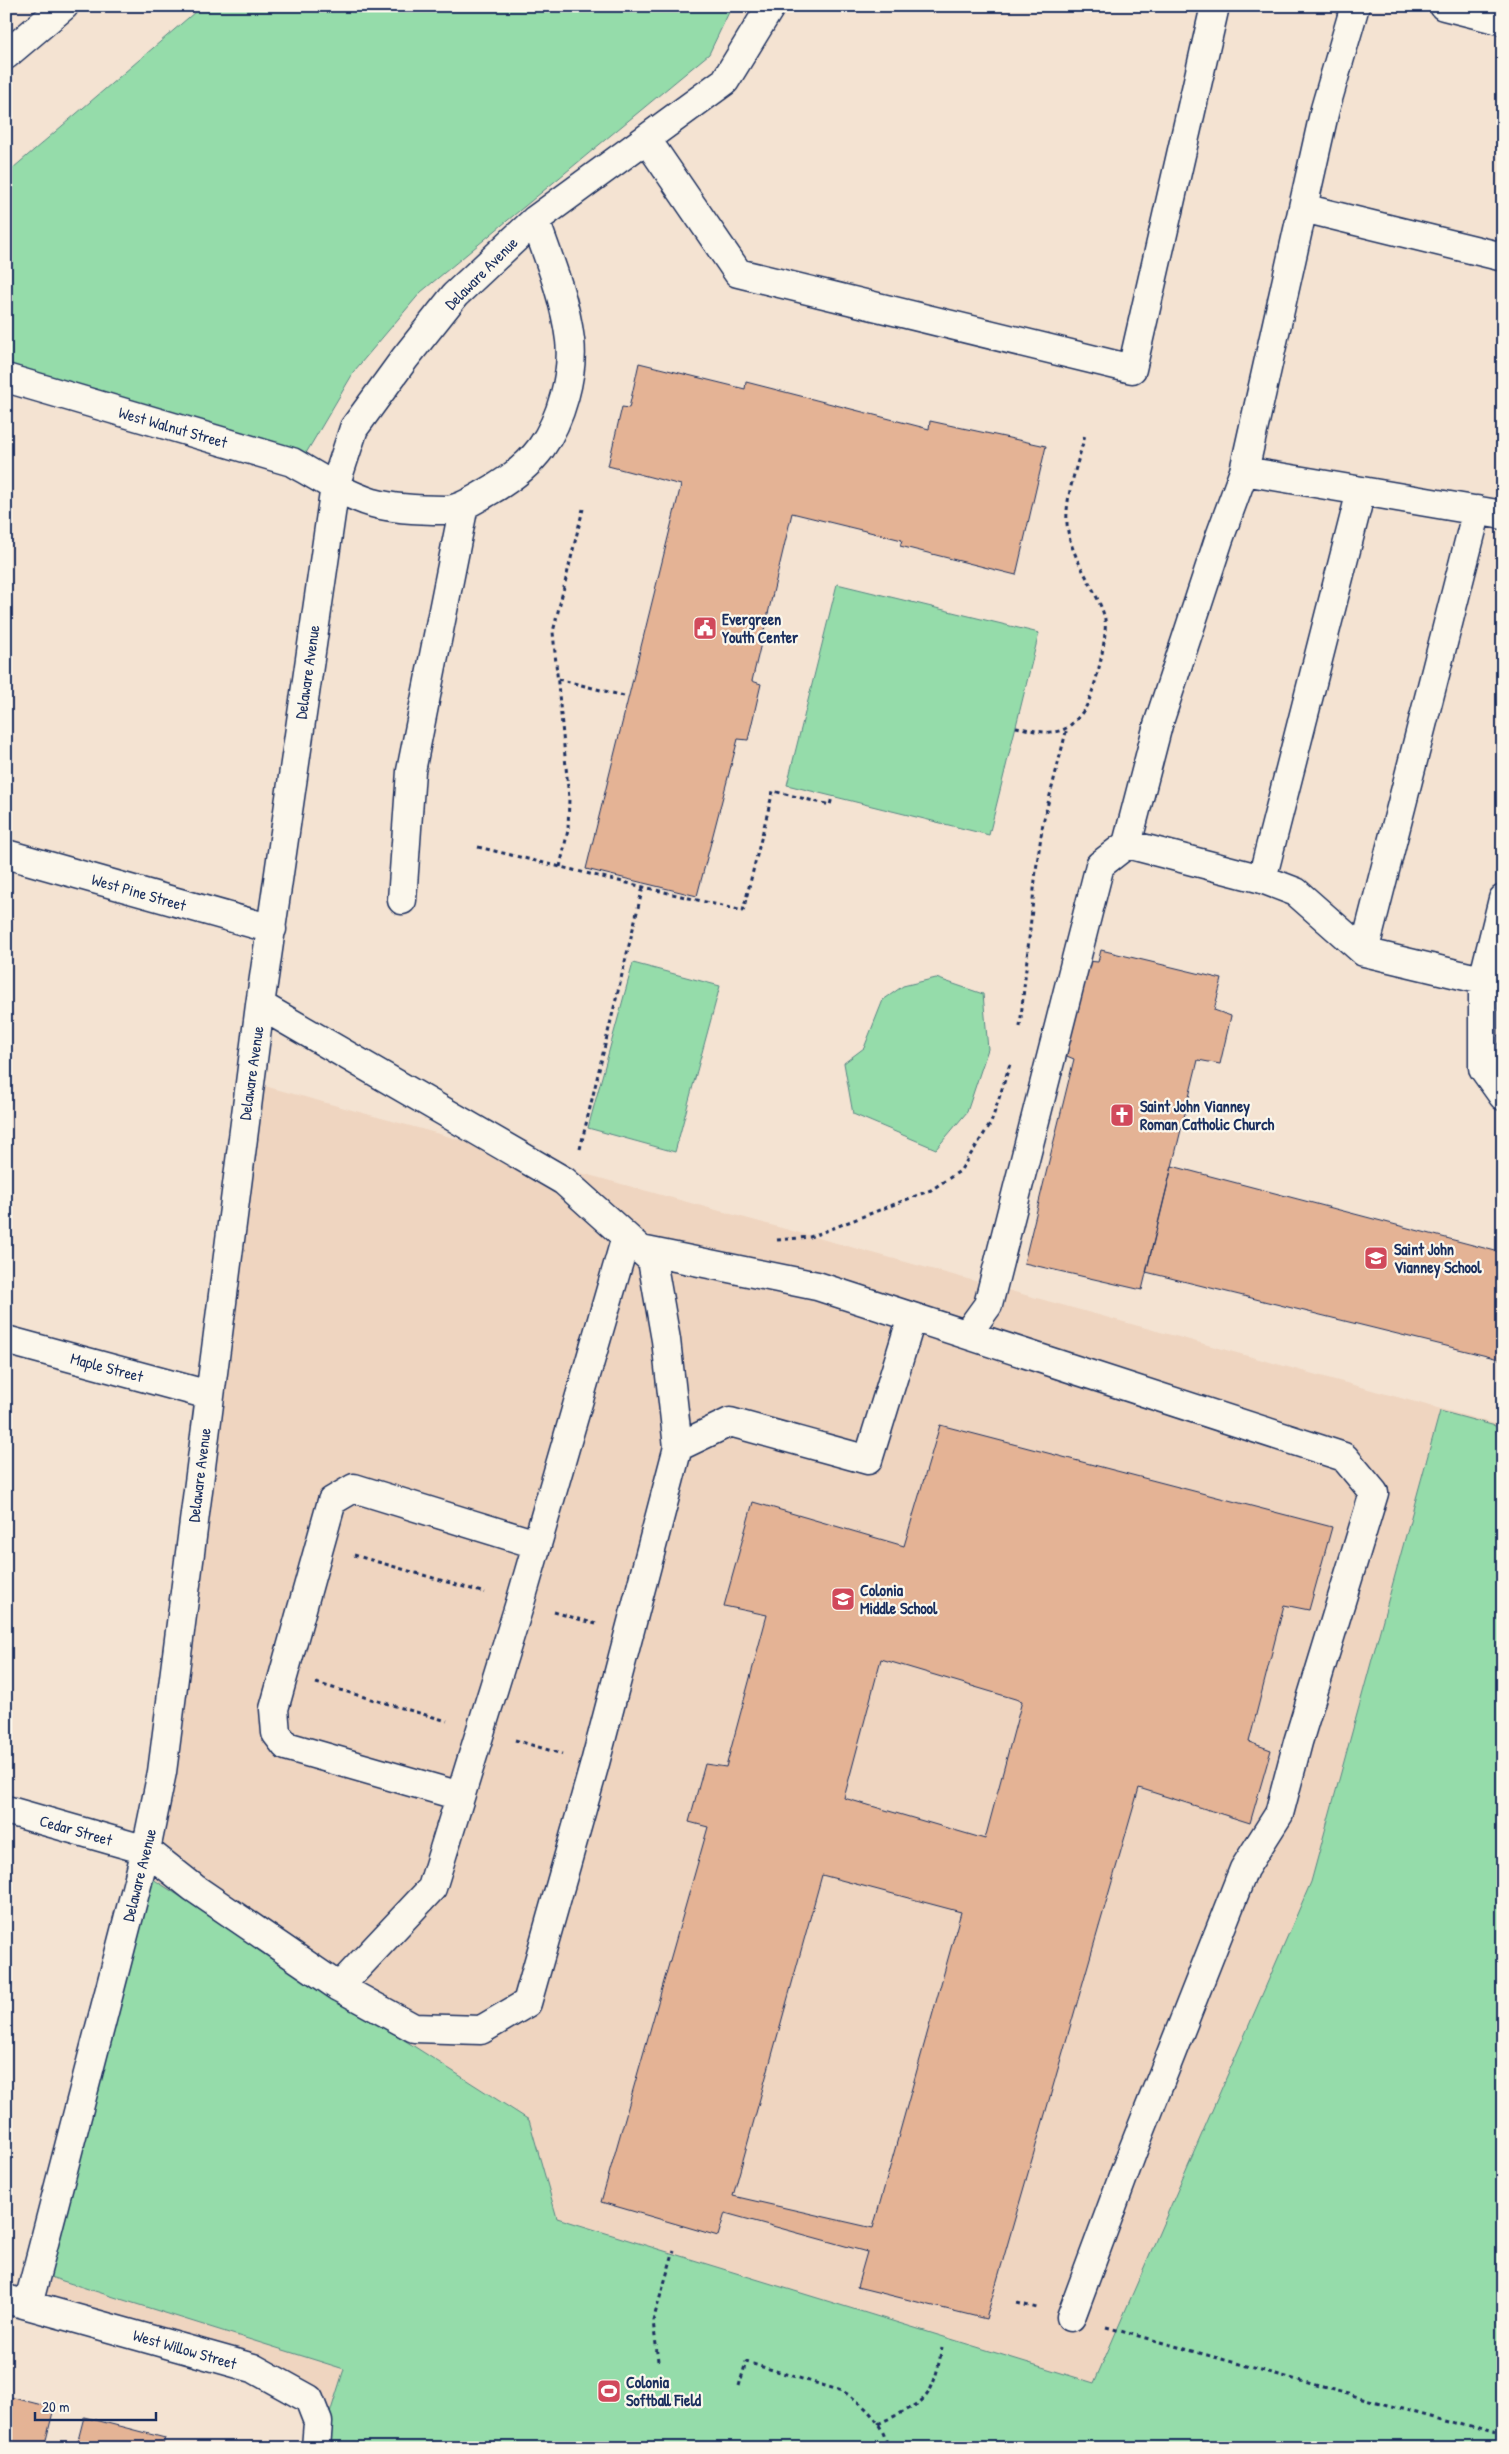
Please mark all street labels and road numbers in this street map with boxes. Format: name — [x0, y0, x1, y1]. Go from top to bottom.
street label: Delaware Avenue — [440, 231, 523, 314]
street label: West Walnut Street — [116, 401, 230, 453]
street label: Delaware Avenue — [289, 623, 325, 721]
street label: West Pine Street — [89, 868, 189, 916]
street label: Delaware Avenue — [233, 1024, 269, 1122]
street label: Maple Street — [68, 1347, 146, 1387]
street label: Delaware Avenue — [182, 1426, 216, 1523]
street label: Cedar Street — [37, 1809, 115, 1851]
street label: Delaware Avenue — [117, 1826, 161, 1924]
street label: West Willow Street — [131, 2324, 240, 2374]

